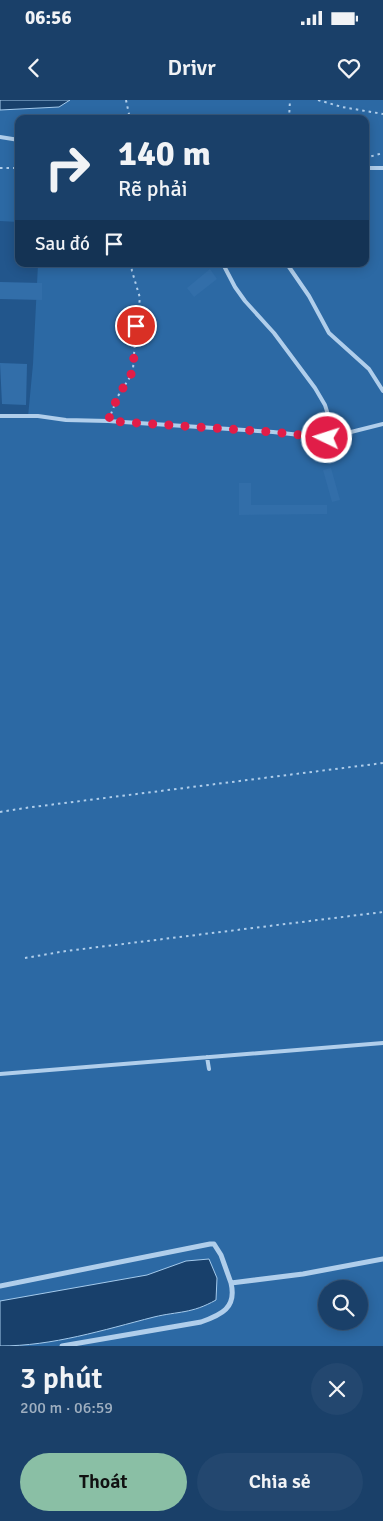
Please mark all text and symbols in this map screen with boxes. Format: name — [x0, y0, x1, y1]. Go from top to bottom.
text: 06:56 — [25, 6, 72, 30]
icon: back — [20, 54, 48, 82]
text: Drivr — [167, 54, 216, 81]
icon: heart — [335, 54, 363, 82]
text: 140 m — [118, 132, 211, 175]
icon: right — [35, 135, 100, 200]
text: Rẽ phải — [118, 175, 188, 202]
icon: arrive — [100, 230, 128, 258]
text: Sau đó — [35, 232, 90, 256]
pin — [115, 305, 157, 347]
icon: arrive — [122, 312, 150, 340]
position arrow — [300, 411, 352, 463]
map controls — [318, 1280, 368, 1330]
button: search — [318, 1280, 368, 1330]
text: 3 phút — [20, 1360, 102, 1397]
button: close — [311, 1363, 363, 1415]
text: 200 m · 06:59 — [20, 1398, 113, 1418]
button: Thoát — [20, 1453, 187, 1511]
button: Chia sẻ — [197, 1453, 363, 1511]

